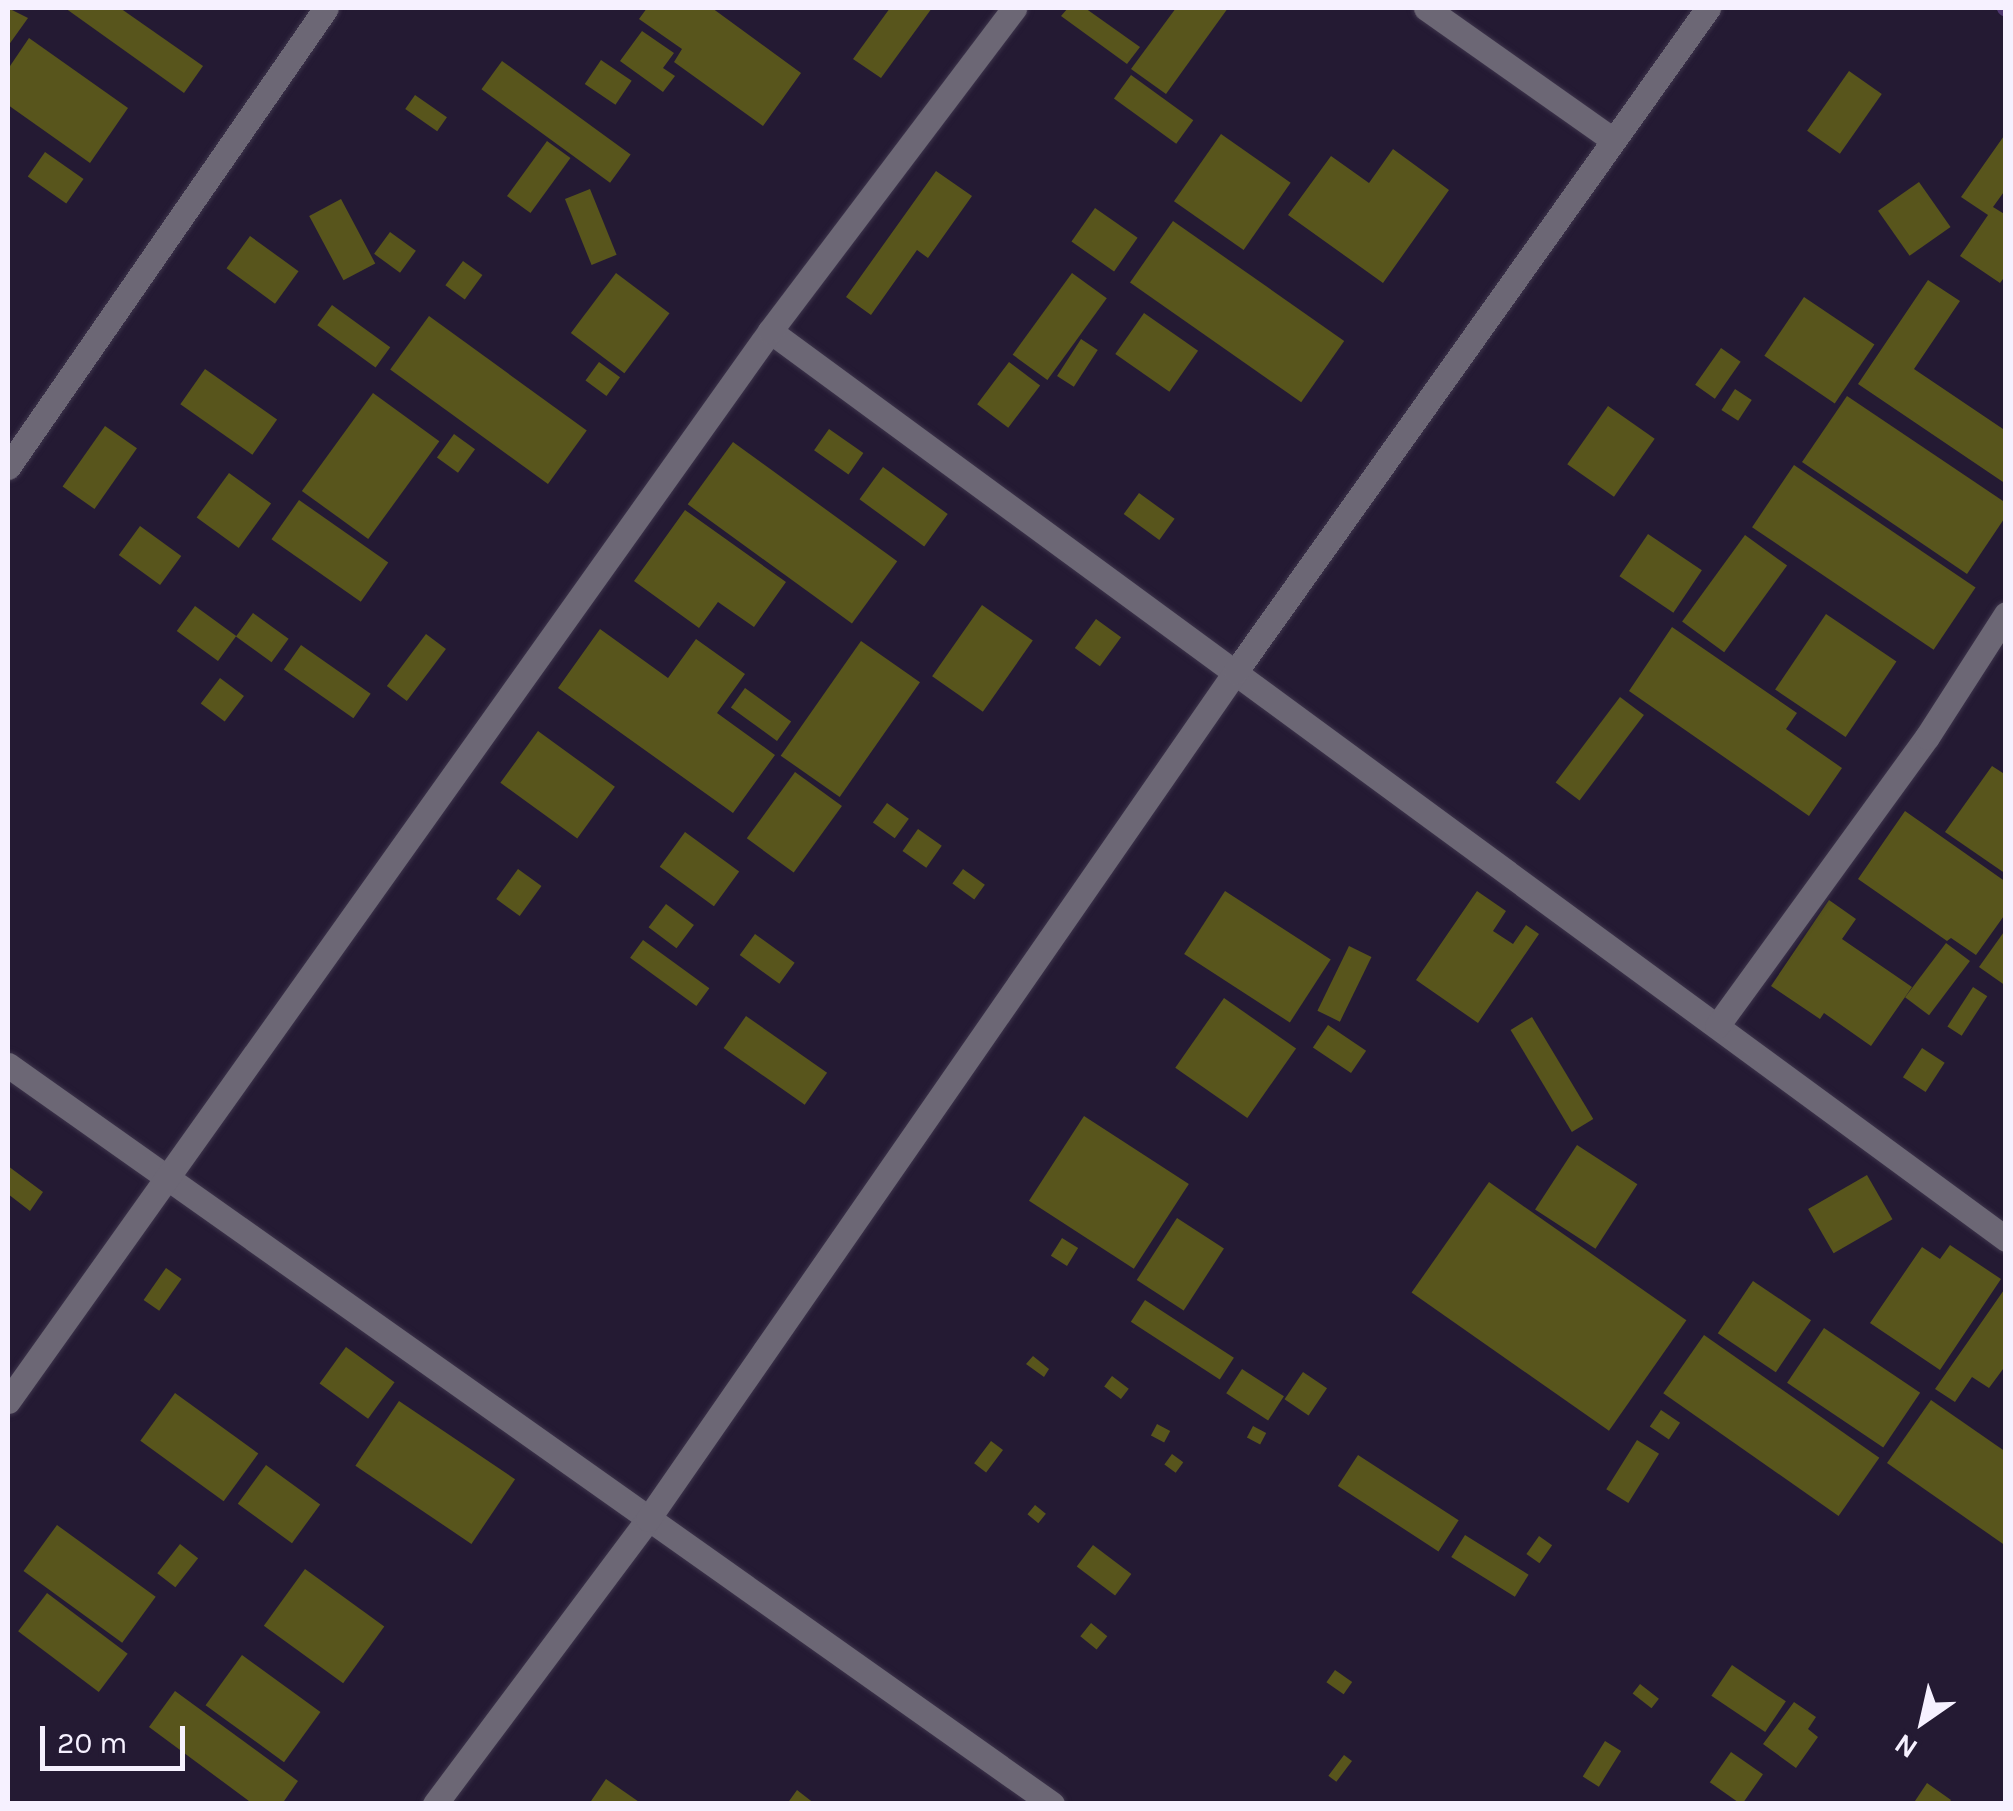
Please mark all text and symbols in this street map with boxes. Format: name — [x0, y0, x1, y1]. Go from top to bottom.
north arrow — [1873, 1671, 1973, 1771]
scale bar — [45, 1706, 190, 1768]
text: 20 m — [57, 1725, 127, 1761]
text: N — [1888, 1727, 1924, 1766]

